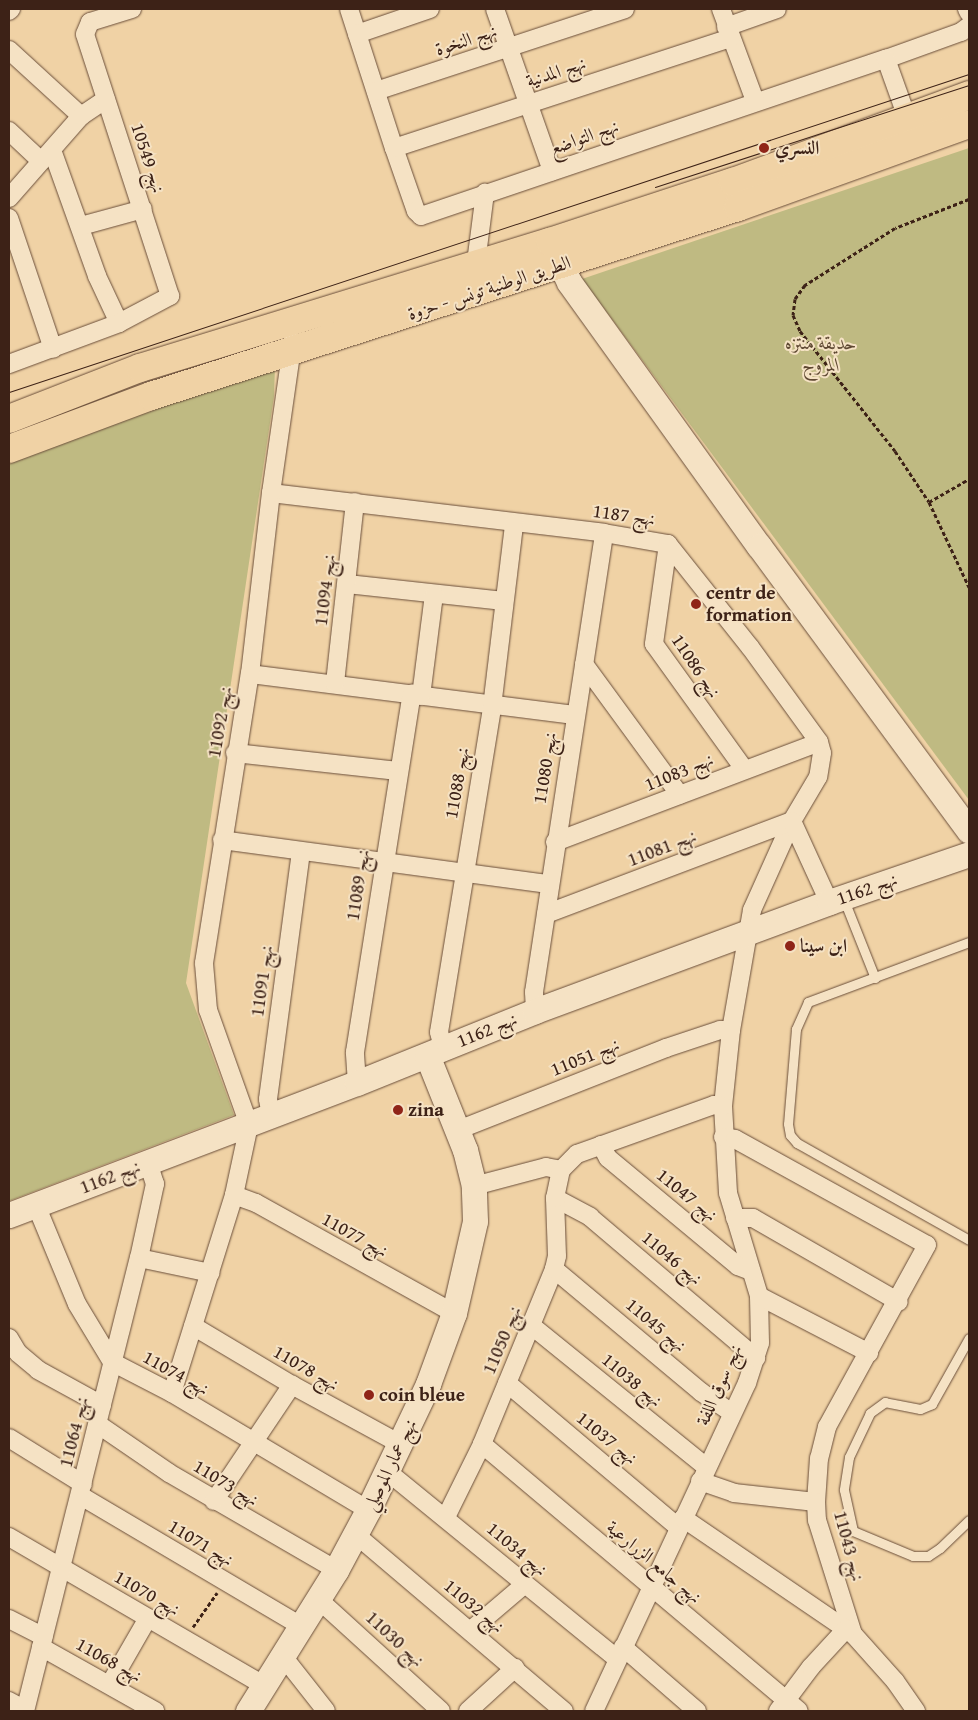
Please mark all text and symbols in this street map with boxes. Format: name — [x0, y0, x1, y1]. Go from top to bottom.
street label: نهج النخوة — [432, 19, 500, 61]
street label: نهج المدنية — [523, 52, 589, 92]
street label: نهج التواضع — [546, 115, 622, 159]
street label: نهج 10549 — [126, 120, 170, 196]
place label: النسري — [775, 137, 819, 159]
marker: النسري — [757, 141, 771, 155]
street label: الطريق الوطنية تونس - حزوة — [405, 251, 573, 325]
park label: حديقة منتزه المروج — [785, 332, 857, 376]
street label: نهج 1187 — [591, 499, 657, 531]
street label: نهج 11094 — [309, 553, 341, 627]
place label: centr de formation — [706, 582, 792, 626]
marker: centr de formation — [690, 598, 702, 610]
street label: نهج 11086 — [666, 630, 726, 702]
street label: نهج 11092 — [203, 684, 237, 760]
street label: نهج 11080 — [528, 731, 562, 805]
street label: نهج 11088 — [440, 745, 474, 821]
street label: نهج 11083 — [641, 748, 717, 796]
street label: نهج 11081 — [624, 824, 700, 872]
street label: نهج 11089 — [341, 848, 375, 922]
street label: نهج 1162 — [834, 868, 900, 910]
place label: ابن سينا — [800, 935, 847, 957]
marker: ابن سينا — [784, 940, 796, 952]
street label: نهج 11091 — [246, 944, 278, 1018]
street label: نهج 1162 — [454, 1008, 520, 1052]
street label: نهج 11051 — [547, 1033, 623, 1081]
place label: zina — [408, 1099, 444, 1121]
marker: zina — [392, 1104, 404, 1116]
street label: نهج 1162 — [77, 1155, 143, 1199]
street label: نهج 11047 — [652, 1163, 722, 1227]
street label: نهج 11077 — [318, 1208, 392, 1262]
street label: نهج 11046 — [637, 1226, 707, 1290]
street label: نهج 11045 — [621, 1293, 691, 1357]
street label: نهج 11050 — [477, 1302, 527, 1378]
street label: نهج 11078 — [269, 1340, 343, 1396]
street label: نهج سوق اللفة — [691, 1341, 747, 1429]
street label: نهج 11074 — [139, 1346, 213, 1400]
street label: نهج 11038 — [597, 1348, 667, 1412]
place label: coin bleue — [379, 1384, 465, 1406]
marker: coin bleue — [363, 1389, 375, 1401]
street label: نهج 11064 — [54, 1394, 94, 1470]
street label: نهج 11037 — [572, 1406, 642, 1470]
street label: نهج عمار الموصلي — [358, 1415, 422, 1515]
street label: نهج 11073 — [189, 1455, 263, 1511]
street label: نهج 11043 — [829, 1508, 869, 1584]
street label: نهج 11071 — [164, 1515, 238, 1571]
street label: نهج جامع الزرارعية — [602, 1516, 706, 1608]
street label: نهج 11034 — [482, 1517, 552, 1581]
street label: نهج 11070 — [110, 1565, 184, 1621]
street label: نهج 11032 — [439, 1574, 509, 1638]
street label: نهج 11030 — [361, 1606, 429, 1672]
street label: نهج 11068 — [72, 1633, 146, 1687]

